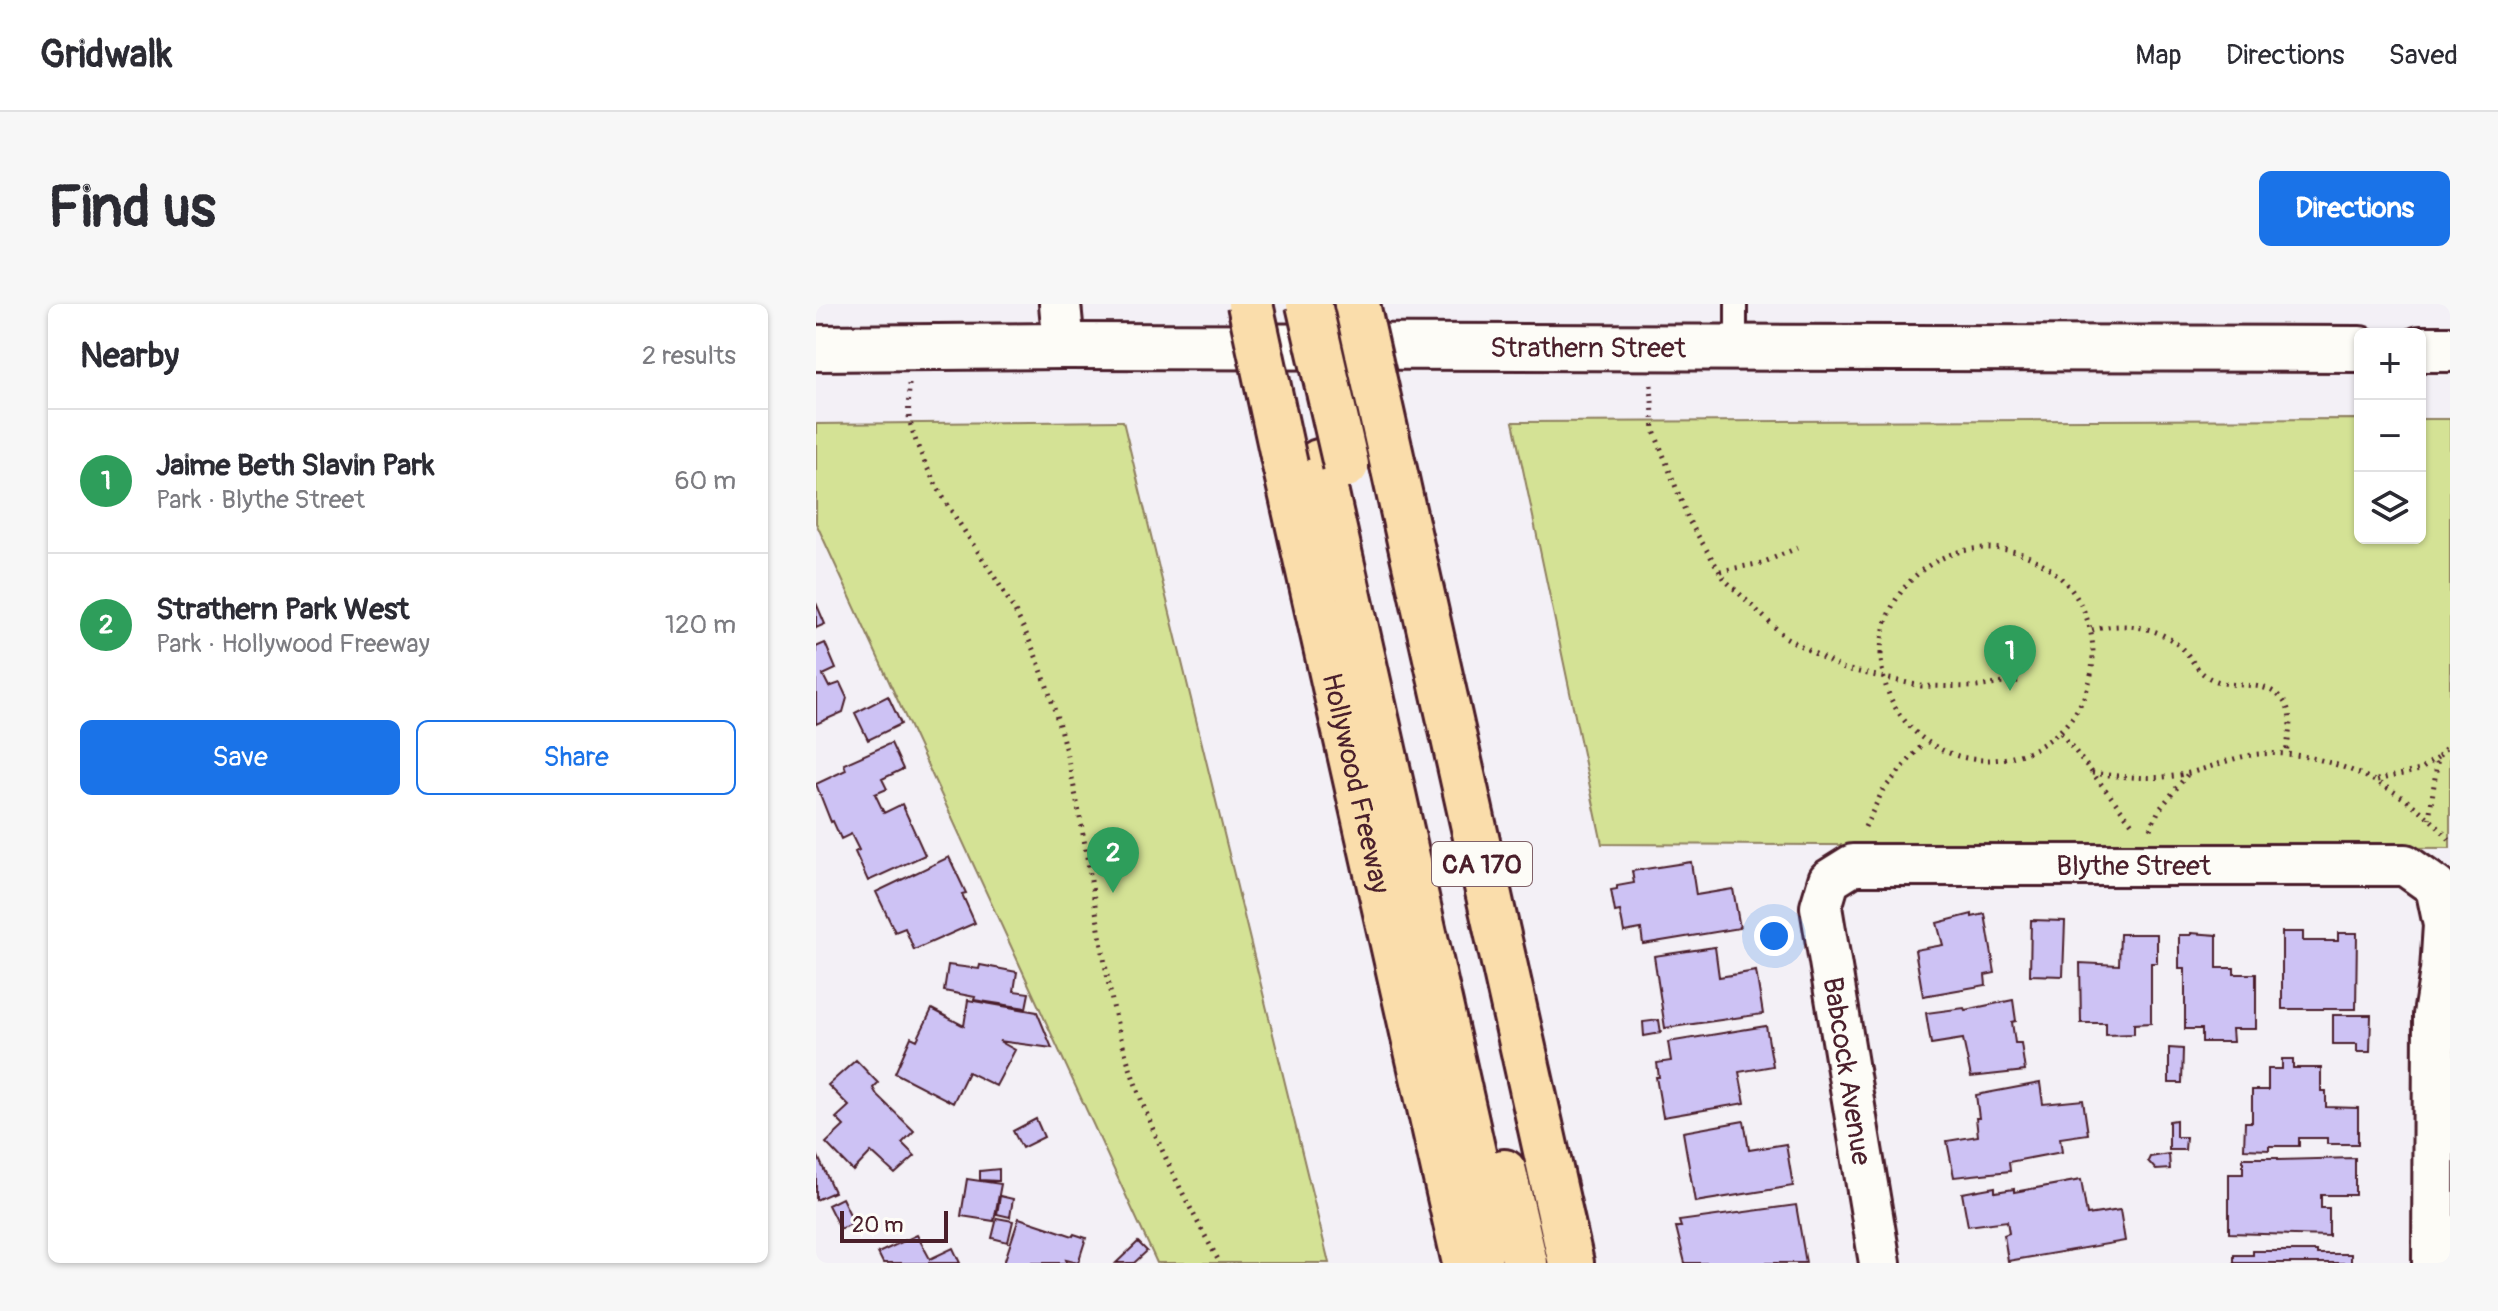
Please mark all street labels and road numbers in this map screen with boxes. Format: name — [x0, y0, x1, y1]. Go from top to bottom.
street label: Strathern Street — [1490, 331, 1687, 366]
street label: Hollywood Freeway — [1313, 670, 1397, 897]
road number: CA 170 — [1432, 842, 1532, 886]
street label: Blythe Street — [2056, 849, 2212, 884]
street label: Babcock Avenue — [1814, 975, 1879, 1168]

